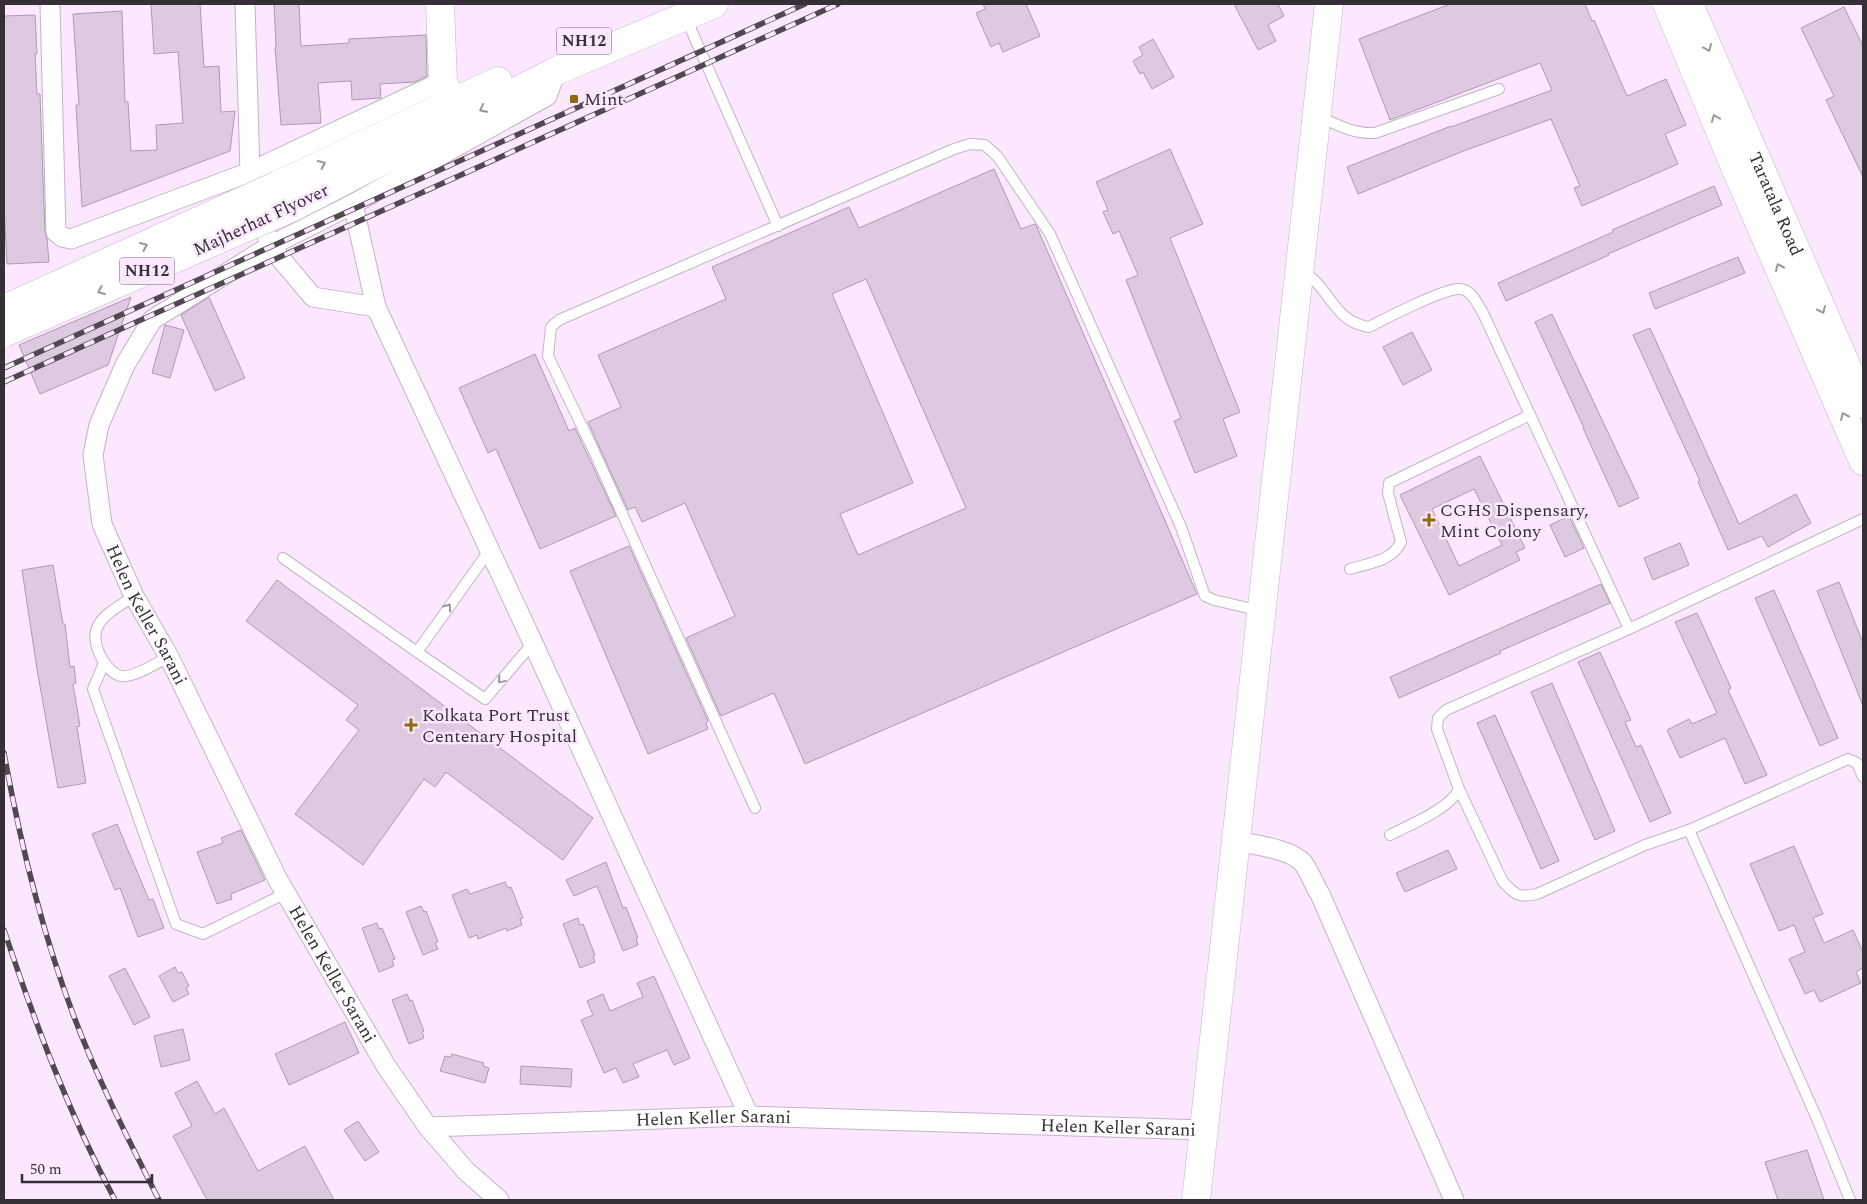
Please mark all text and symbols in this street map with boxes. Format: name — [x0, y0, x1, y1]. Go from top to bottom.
road number: NH12 — [556, 27, 612, 54]
one-way arrow — [1702, 43, 1713, 52]
place label: Mint — [584, 86, 624, 113]
marker: Mint — [568, 93, 580, 105]
one-way arrow — [480, 103, 489, 113]
one-way arrow — [1710, 114, 1721, 123]
street label: Taratala Road — [1742, 148, 1810, 260]
one-way arrow — [317, 160, 326, 171]
street label: Majherhat Flyover — [189, 177, 333, 263]
one-way arrow — [139, 242, 148, 252]
road number: NH12 — [120, 258, 174, 284]
one-way arrow — [1775, 263, 1786, 272]
one-way arrow — [97, 284, 106, 295]
one-way arrow — [1816, 305, 1827, 314]
one-way arrow — [1839, 412, 1850, 421]
place label: CGHS Dispensary, Mint Colony — [1440, 497, 1589, 545]
marker: CGHS Dispensary, Mint Colony — [1422, 513, 1436, 527]
street label: Helen Keller Sarani — [99, 540, 194, 690]
one-way arrow — [442, 603, 451, 613]
one-way arrow — [498, 674, 507, 683]
place label: Kolkata Port Trust Centenary Hospital — [422, 702, 577, 750]
marker: Kolkata Port Trust Centenary Hospital — [404, 718, 418, 732]
street label: Helen Keller Sarani — [282, 900, 383, 1048]
street label: Helen Keller Sarani — [635, 1102, 792, 1133]
street label: Helen Keller Sarani — [1040, 1111, 1196, 1143]
scale bar — [22, 1152, 152, 1184]
text: 50 m — [30, 1158, 62, 1181]

